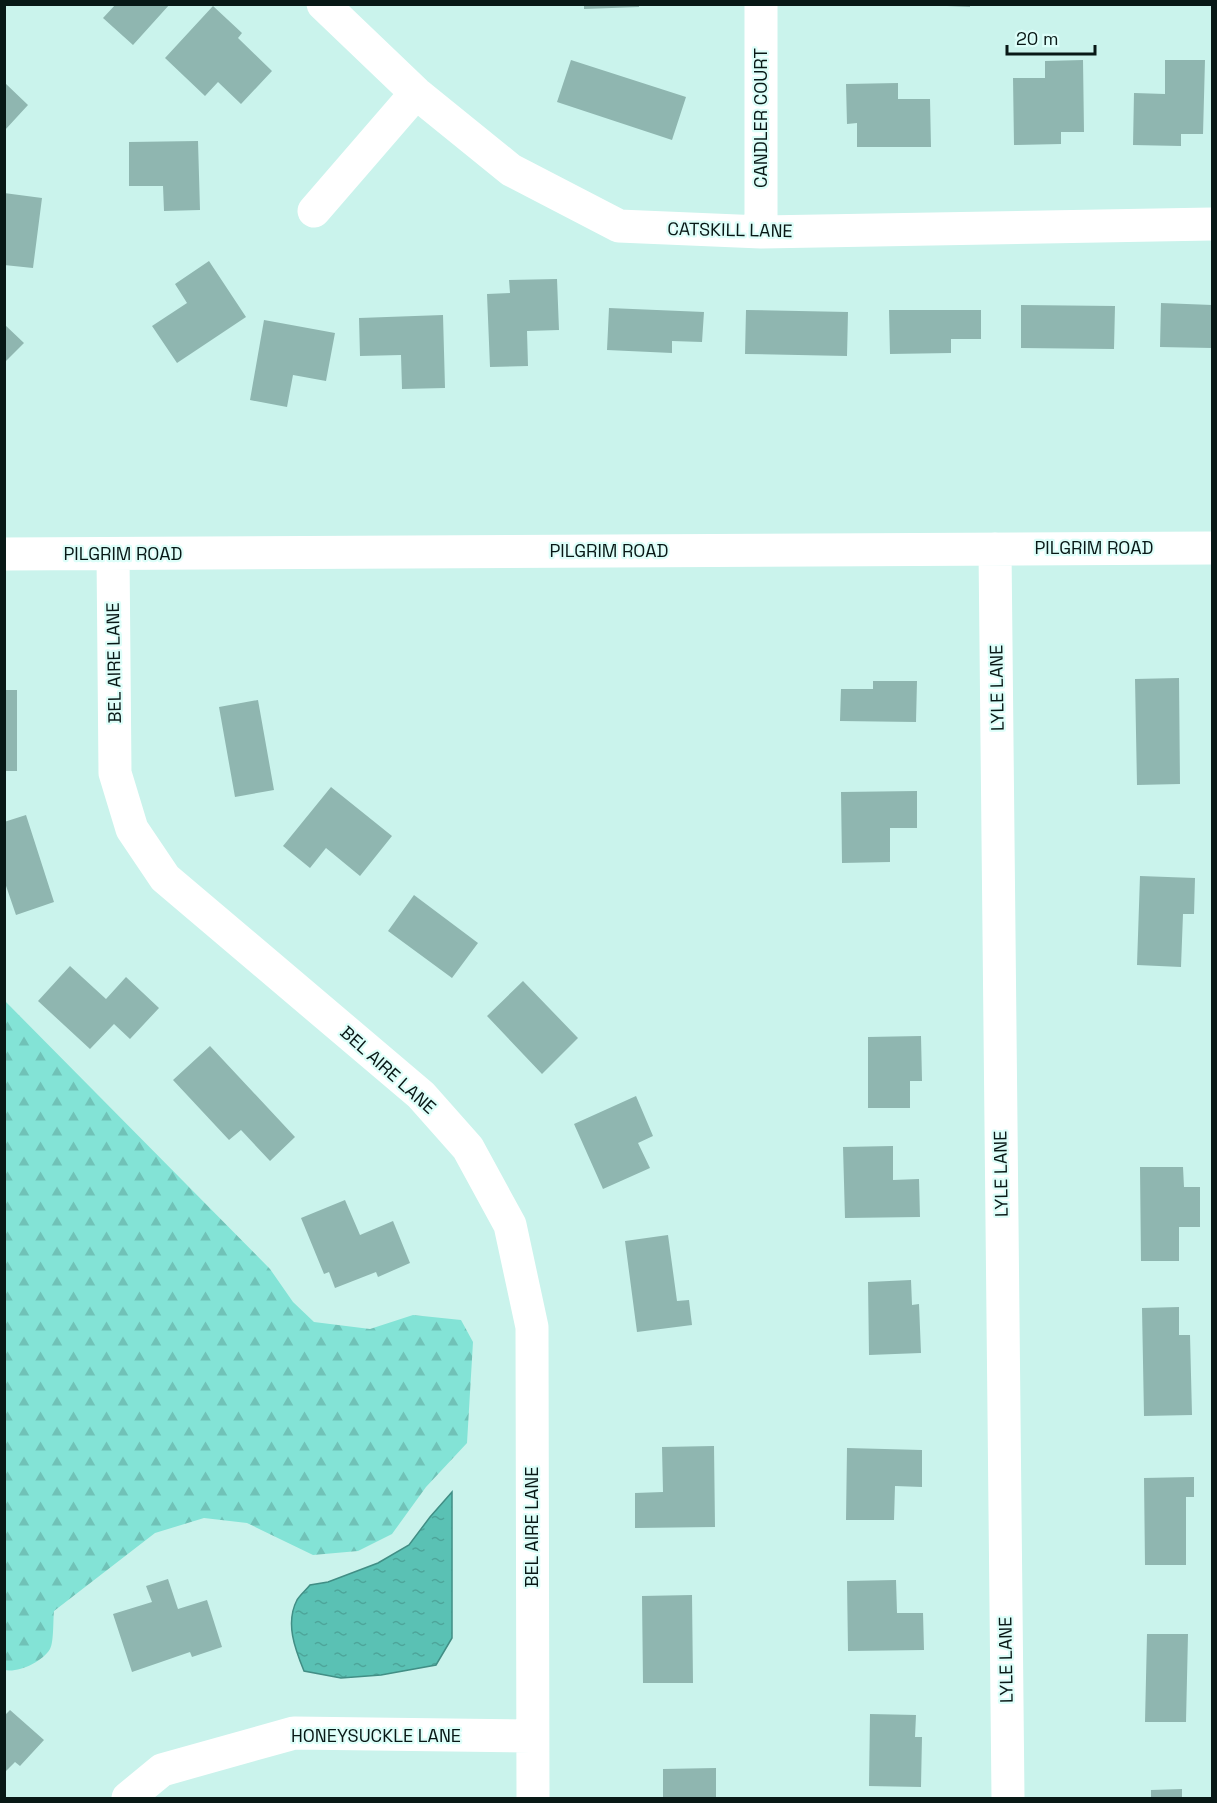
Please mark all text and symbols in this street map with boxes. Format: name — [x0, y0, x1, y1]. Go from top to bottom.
scale bar — [1007, 18, 1096, 56]
text: 20 m — [1016, 27, 1059, 50]
street label: CANDLER COURT — [749, 48, 772, 188]
street label: CATSKILL LANE — [667, 217, 793, 242]
street label: PILGRIM ROAD — [1034, 536, 1154, 559]
street label: PILGRIM ROAD — [549, 539, 669, 562]
street label: PILGRIM ROAD — [63, 542, 183, 565]
street label: BEL AIRE LANE — [101, 602, 126, 724]
street label: LYLE LANE — [984, 645, 1009, 731]
street label: BEL AIRE LANE — [336, 1021, 441, 1119]
street label: LYLE LANE — [988, 1131, 1013, 1217]
street label: BEL AIRE LANE — [520, 1467, 543, 1587]
street label: LYLE LANE — [993, 1617, 1018, 1703]
street label: HONEYSUCKLE LANE — [291, 1724, 461, 1747]

